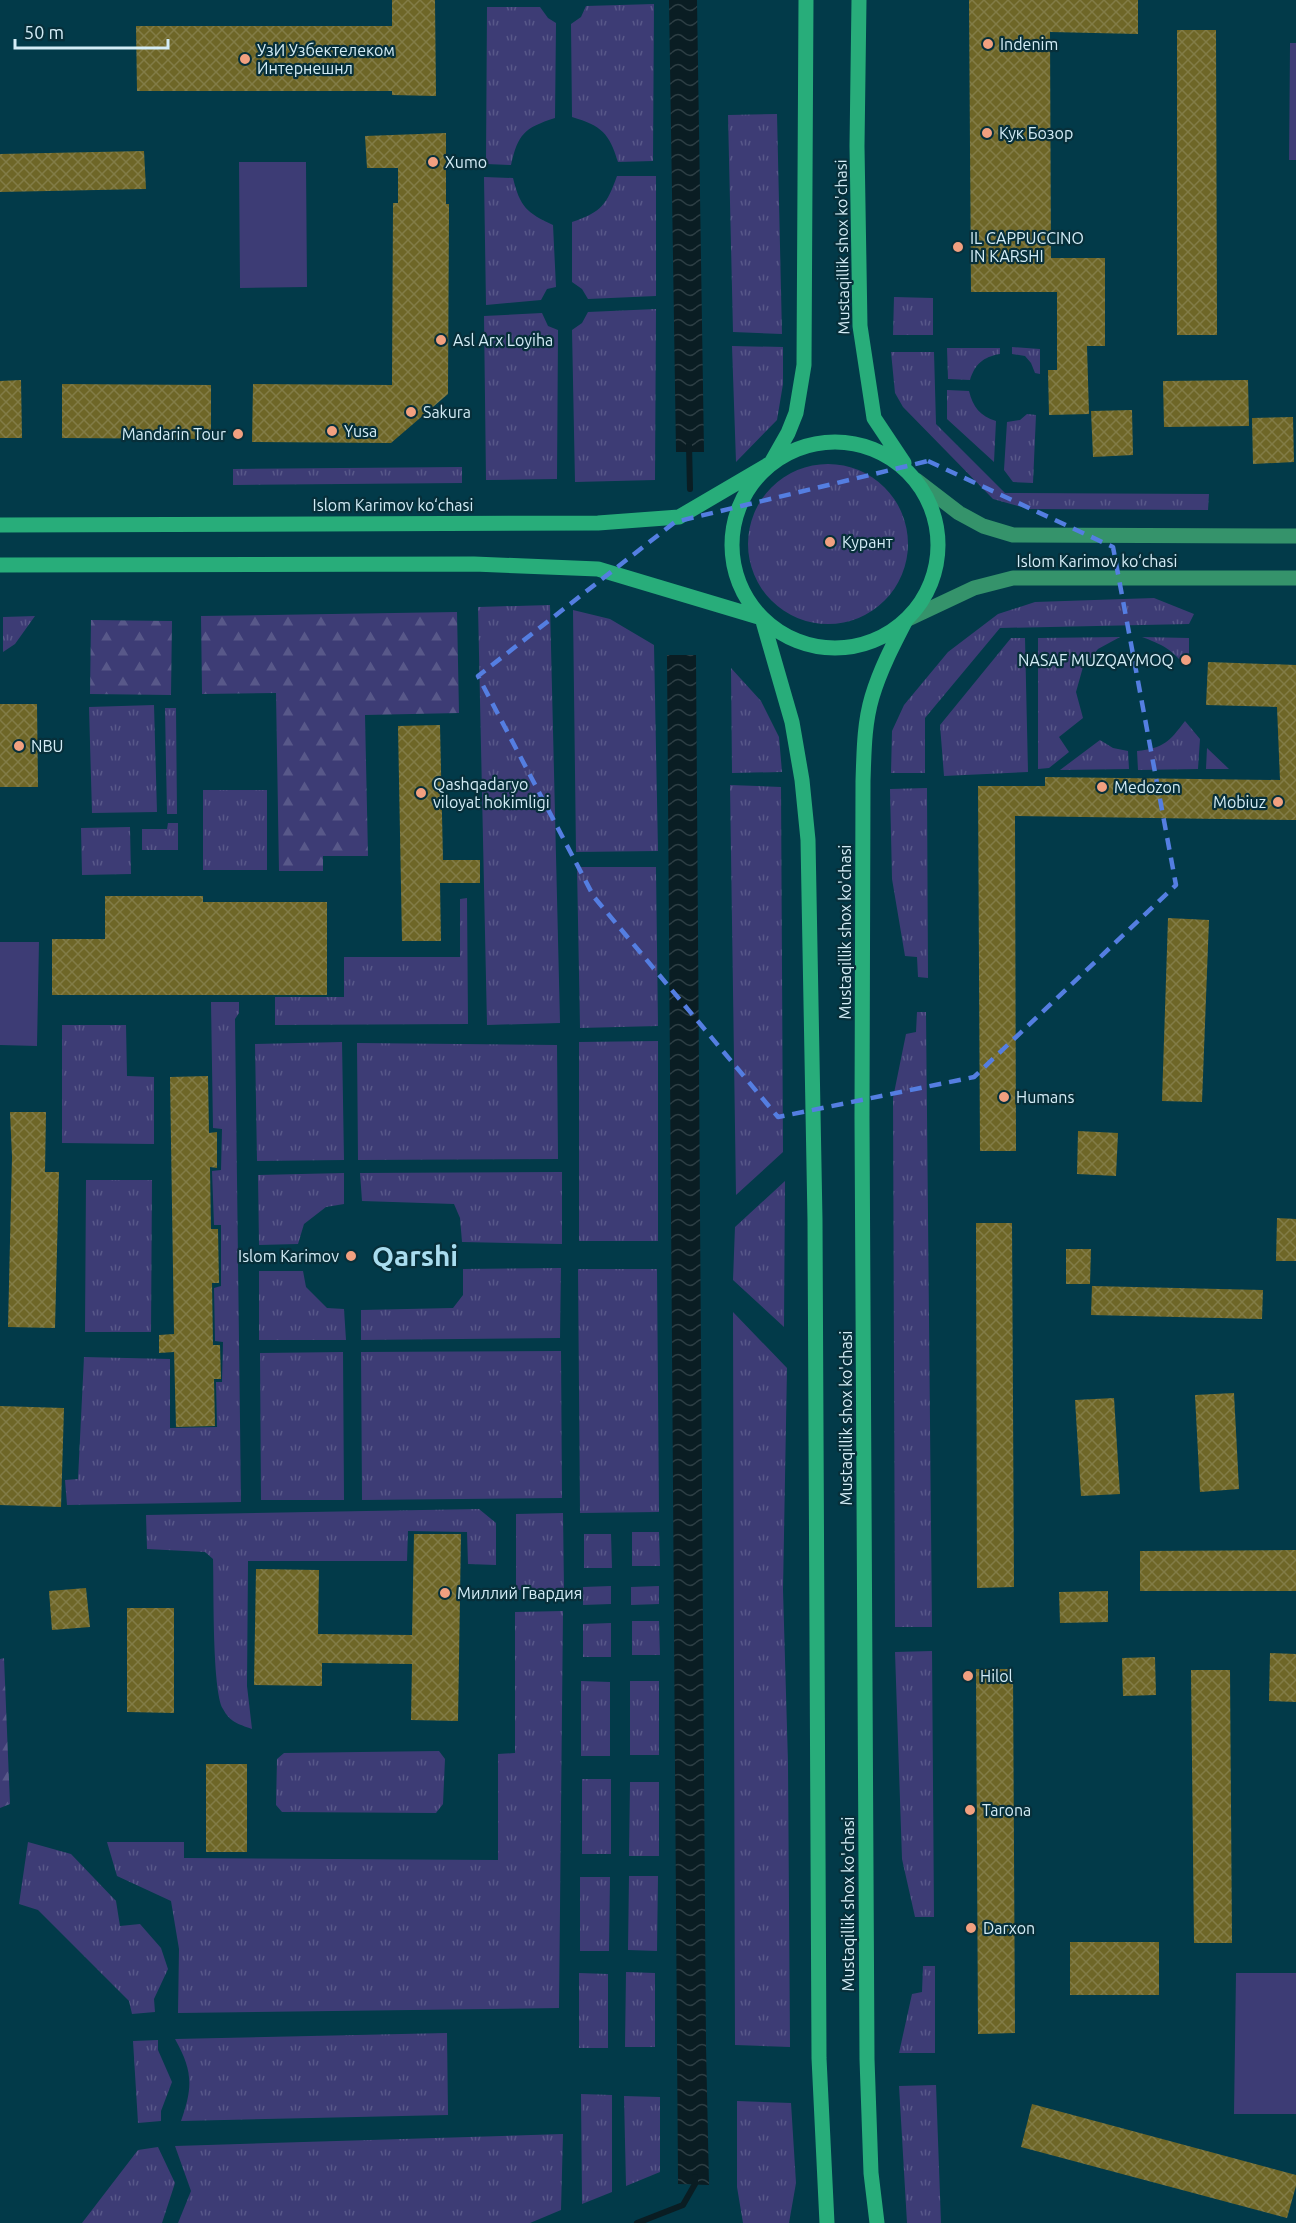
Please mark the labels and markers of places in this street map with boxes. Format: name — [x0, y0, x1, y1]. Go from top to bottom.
place label: Indenim — [1000, 35, 1058, 53]
marker: Indenim — [981, 37, 995, 51]
place label: УзИ Узбектелеком Интернешнл — [257, 41, 395, 77]
marker: УзИ Узбектелеком Интернешнл — [238, 52, 252, 66]
place label: Кук Бозор — [999, 124, 1073, 142]
marker: Кук Бозор — [980, 126, 994, 140]
place label: Xumo — [445, 153, 487, 171]
marker: Xumo — [426, 155, 440, 169]
place label: IL CAPPUCCINO IN KARSHI — [970, 229, 1084, 265]
marker: IL CAPPUCCINO IN KARSHI — [951, 240, 965, 254]
place label: Asl Arx Loyiha — [453, 331, 553, 349]
marker: Asl Arx Loyiha — [434, 333, 448, 347]
place label: Sakura — [423, 403, 471, 421]
marker: Sakura — [404, 405, 418, 419]
place label: Yusa — [344, 422, 377, 440]
marker: Yusa — [325, 424, 339, 438]
place label: Mandarin Tour — [122, 425, 226, 443]
marker: Mandarin Tour — [231, 427, 245, 441]
place label: Курант — [842, 533, 893, 551]
marker: Курант — [823, 535, 837, 549]
place label: NASAF MUZQAYMOQ — [1018, 651, 1174, 669]
marker: NASAF MUZQAYMOQ — [1179, 653, 1193, 667]
place label: NBU — [31, 737, 64, 755]
marker: NBU — [12, 739, 26, 753]
place label: Qashqadaryo viloyat hokimligi — [433, 775, 550, 811]
place label: Medozon — [1114, 778, 1181, 796]
marker: Medozon — [1095, 780, 1109, 794]
marker: Qashqadaryo viloyat hokimligi — [414, 786, 428, 800]
place label: Mobiuz — [1213, 793, 1266, 811]
marker: Mobiuz — [1271, 795, 1285, 809]
place label: Humans — [1016, 1088, 1074, 1106]
marker: Humans — [997, 1090, 1011, 1104]
place label: Islom Karimov — [238, 1247, 339, 1265]
marker: Islom Karimov — [344, 1249, 358, 1263]
place label: Миллий Гвардия — [457, 1584, 582, 1602]
marker: Миллий Гвардия — [438, 1586, 452, 1600]
place label: Hilol — [980, 1667, 1013, 1685]
marker: Hilol — [961, 1669, 975, 1683]
place label: Tarona — [982, 1801, 1031, 1819]
marker: Tarona — [963, 1803, 977, 1817]
place label: Darxon — [983, 1919, 1035, 1937]
marker: Darxon — [964, 1921, 978, 1935]

